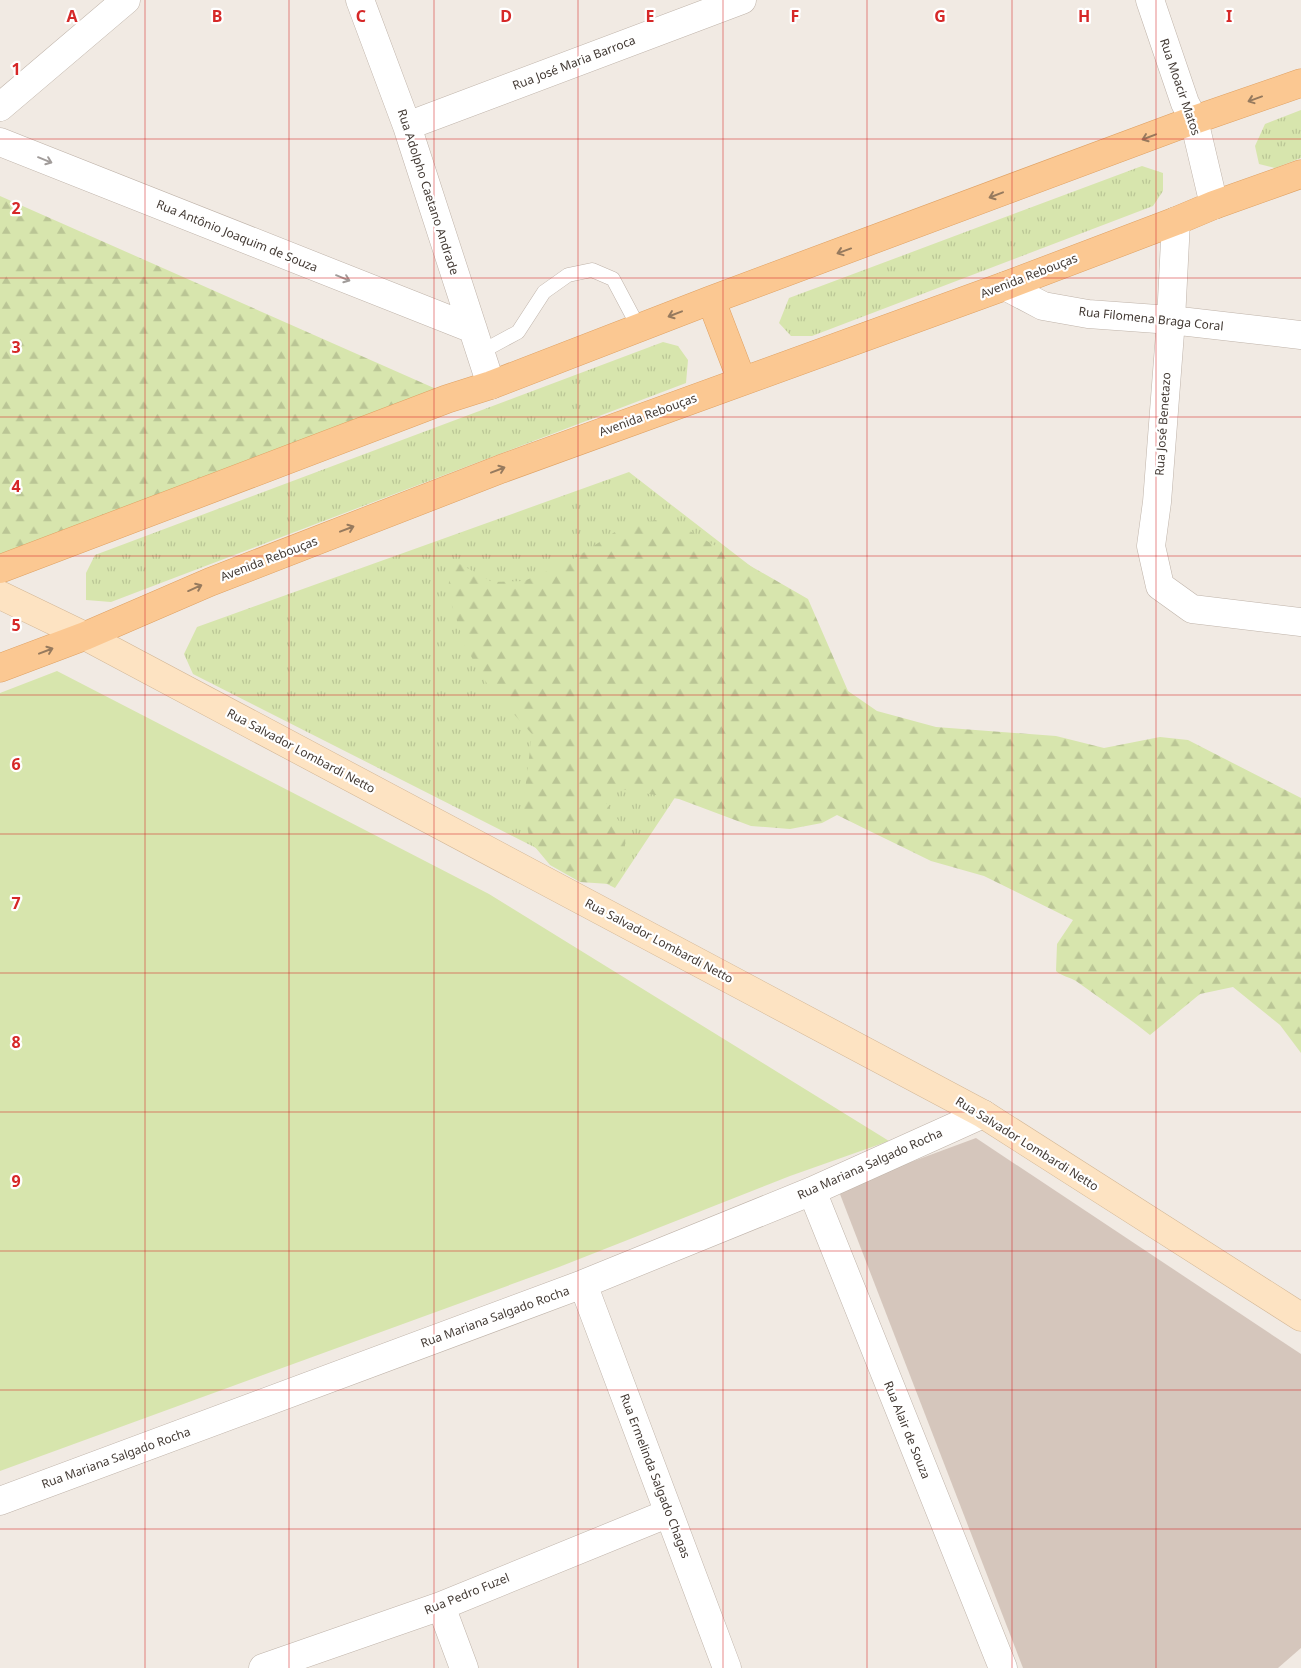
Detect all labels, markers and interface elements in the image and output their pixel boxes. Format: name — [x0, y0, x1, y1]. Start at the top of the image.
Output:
text: A — [66, 5, 78, 27]
text: B — [212, 5, 222, 27]
text: C — [356, 5, 366, 27]
text: D — [500, 5, 512, 27]
text: E — [646, 5, 655, 27]
text: F — [791, 5, 799, 27]
text: G — [934, 5, 946, 27]
text: H — [1078, 5, 1090, 27]
text: I — [1226, 5, 1232, 27]
street label: Rua José Maria Barroca — [510, 31, 638, 94]
street label: Rua Moacir Matos — [1156, 36, 1205, 138]
text: 1 — [11, 58, 21, 80]
one-way arrow — [1248, 95, 1263, 104]
street label: Rua Adolpho Caetano Andrade — [394, 107, 463, 277]
one-way arrow — [1141, 134, 1156, 143]
one-way arrow — [37, 156, 52, 165]
one-way arrow — [989, 191, 1005, 200]
street label: Rua Antônio Joaquim de Souza — [154, 195, 320, 276]
text: 2 — [11, 197, 21, 219]
one-way arrow — [837, 247, 852, 256]
street label: Avenida Rebouças — [978, 249, 1080, 302]
one-way arrow — [335, 273, 350, 283]
street label: Rua Filomena Braga Coral — [1078, 302, 1224, 335]
one-way arrow — [668, 310, 684, 319]
text: 3 — [11, 336, 21, 358]
street label: Rua José Benetazo — [1150, 372, 1175, 476]
street label: Avenida Rebouças — [597, 389, 699, 440]
one-way arrow — [490, 465, 505, 474]
text: 4 — [11, 475, 21, 497]
one-way arrow — [338, 524, 354, 533]
street label: Avenida Rebouças — [218, 532, 320, 585]
one-way arrow — [187, 582, 202, 592]
text: 5 — [11, 614, 21, 636]
one-way arrow — [37, 646, 53, 655]
street label: Rua Salvador Lombardi Netto — [224, 704, 378, 797]
text: 6 — [11, 753, 21, 775]
text: 7 — [11, 892, 21, 914]
street label: Rua Salvador Lombardi Netto — [582, 894, 736, 987]
text: 8 — [11, 1031, 21, 1053]
street label: Rua Salvador Lombardi Netto — [952, 1092, 1102, 1195]
street label: Rua Mariana Salgado Rocha — [794, 1124, 945, 1203]
text: 9 — [11, 1170, 21, 1192]
street label: Rua Mariana Salgado Rocha — [418, 1282, 572, 1351]
street label: Rua Alair de Souza — [880, 1378, 935, 1481]
street label: Rua Ermelinda Salgado Chagas — [616, 1391, 695, 1561]
street label: Rua Mariana Salgado Rocha — [39, 1423, 193, 1492]
street label: Rua Pedro Fuzel — [422, 1569, 512, 1618]

